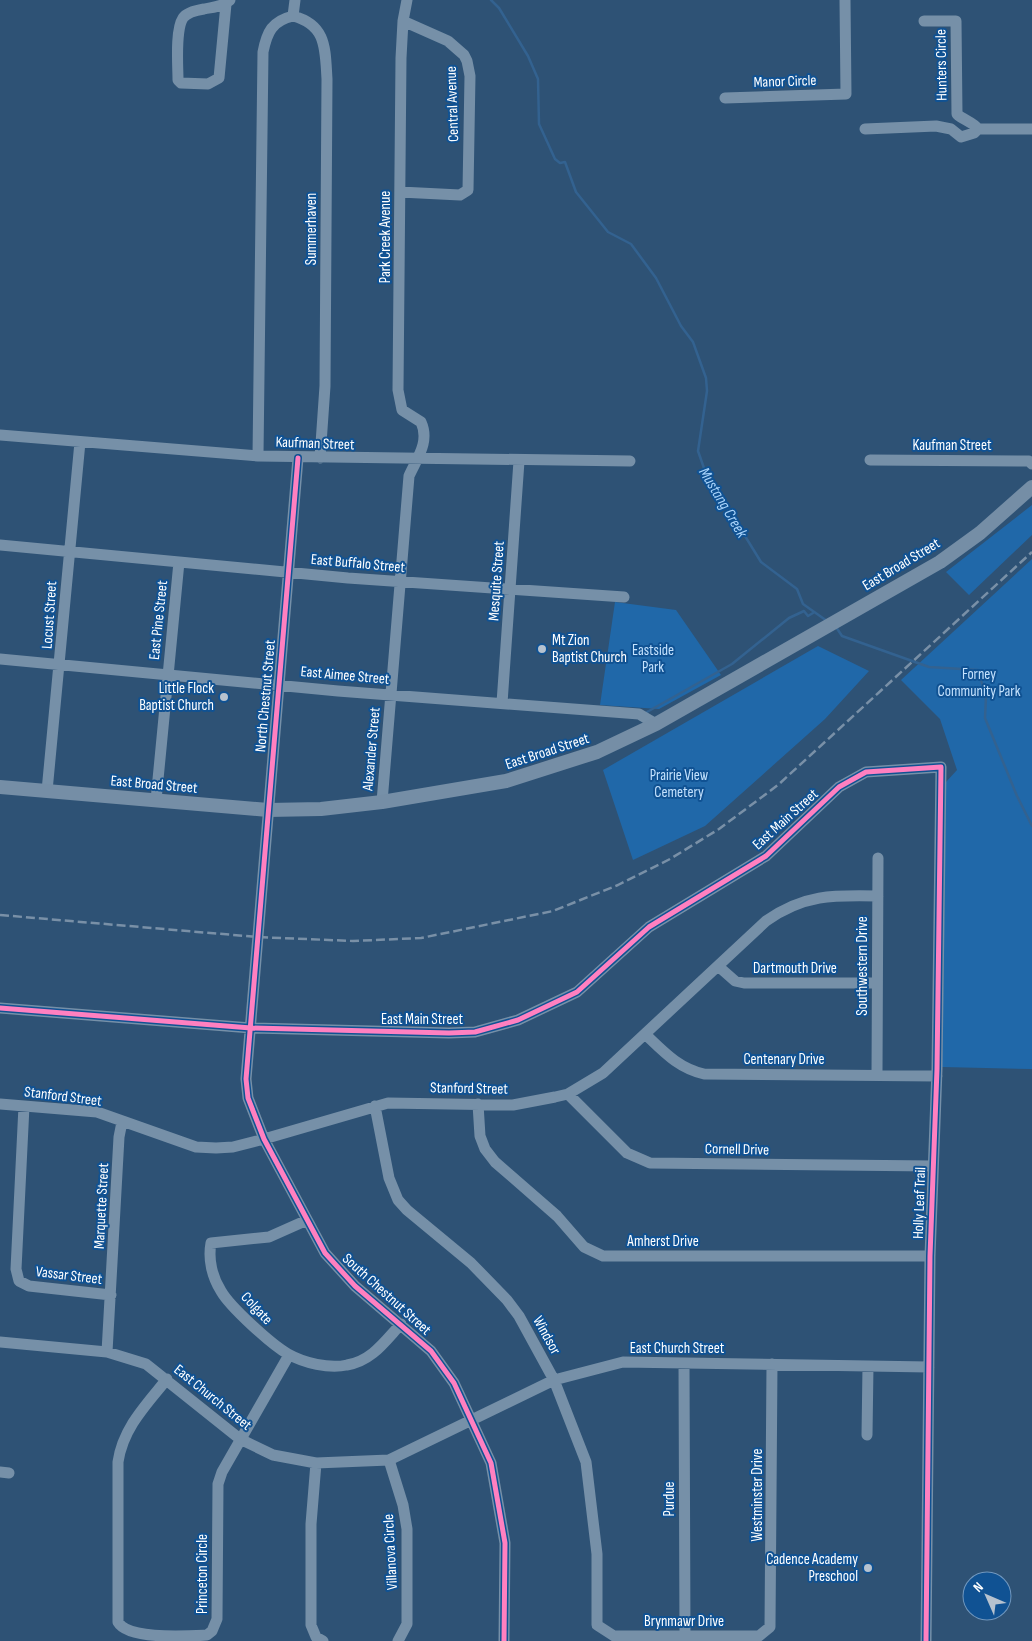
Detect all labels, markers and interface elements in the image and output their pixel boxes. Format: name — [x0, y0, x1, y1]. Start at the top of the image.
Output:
street label: Hunters Circle — [931, 29, 952, 101]
street label: Central Avenue — [442, 66, 463, 142]
street label: Manor Circle — [753, 71, 817, 92]
street label: Park Creek Avenue — [376, 191, 395, 283]
street label: Summerhaven — [302, 193, 321, 265]
street label: Kaufman Street — [275, 433, 355, 454]
street label: Kaufman Street — [913, 436, 992, 455]
water label: Mustang Creek — [694, 464, 752, 542]
street label: East Broad Street — [859, 534, 944, 595]
street label: Mesquite Street — [484, 540, 509, 622]
street label: East Buffalo Street — [310, 550, 406, 577]
street label: East Pine Street — [145, 579, 172, 661]
street label: Locust Street — [38, 580, 61, 650]
place label: Mt Zion Baptist Church — [552, 631, 627, 667]
street label: North Chestnut Street — [251, 639, 280, 753]
park label: Eastside Park — [632, 641, 674, 677]
marker: Mt Zion Baptist Church — [536, 643, 548, 655]
street label: East Aimee Street — [300, 662, 391, 689]
park label: Forney Community Park — [938, 665, 1021, 701]
place label: Little Flock Baptist Church — [139, 679, 214, 715]
marker: Little Flock Baptist Church — [218, 691, 230, 703]
street label: Alexander Street — [358, 706, 385, 793]
street label: East Broad Street — [503, 729, 592, 774]
park label: Prairie View Cemetery — [650, 766, 709, 802]
street label: East Broad Street — [110, 771, 199, 798]
street label: East Main Street — [749, 785, 822, 854]
street label: Southwestern Drive — [853, 916, 872, 1016]
street label: Dartmouth Drive — [753, 959, 837, 978]
street label: East Main Street — [381, 1010, 463, 1029]
street label: Centenary Drive — [743, 1050, 825, 1069]
street label: Stanford Street — [430, 1078, 508, 1099]
street label: Stanford Street — [23, 1082, 103, 1111]
street label: Cornell Drive — [705, 1139, 769, 1160]
street label: Marquette Street — [90, 1162, 113, 1250]
street label: Holly Leaf Trail — [909, 1167, 930, 1239]
street label: Amherst Drive — [626, 1232, 699, 1251]
street label: South Chestnut Street — [338, 1249, 435, 1340]
street label: Vassar Street — [35, 1262, 104, 1289]
street label: Colgate — [237, 1288, 277, 1329]
street label: Windsor — [528, 1313, 565, 1358]
street label: East Church Street — [630, 1339, 725, 1358]
street label: East Church Street — [170, 1360, 256, 1435]
street label: Westminster Drive — [748, 1448, 767, 1542]
street label: Purdue — [660, 1481, 679, 1517]
street label: Villanova Circle — [379, 1513, 402, 1590]
street label: Princeton Circle — [193, 1534, 212, 1614]
place label: Cadence Academy Preschool — [766, 1550, 858, 1586]
marker: Cadence Academy Preschool — [862, 1562, 874, 1574]
north arrow — [962, 1571, 1012, 1621]
text: N — [970, 1579, 987, 1596]
street label: Brynmawr Drive — [644, 1612, 724, 1631]

